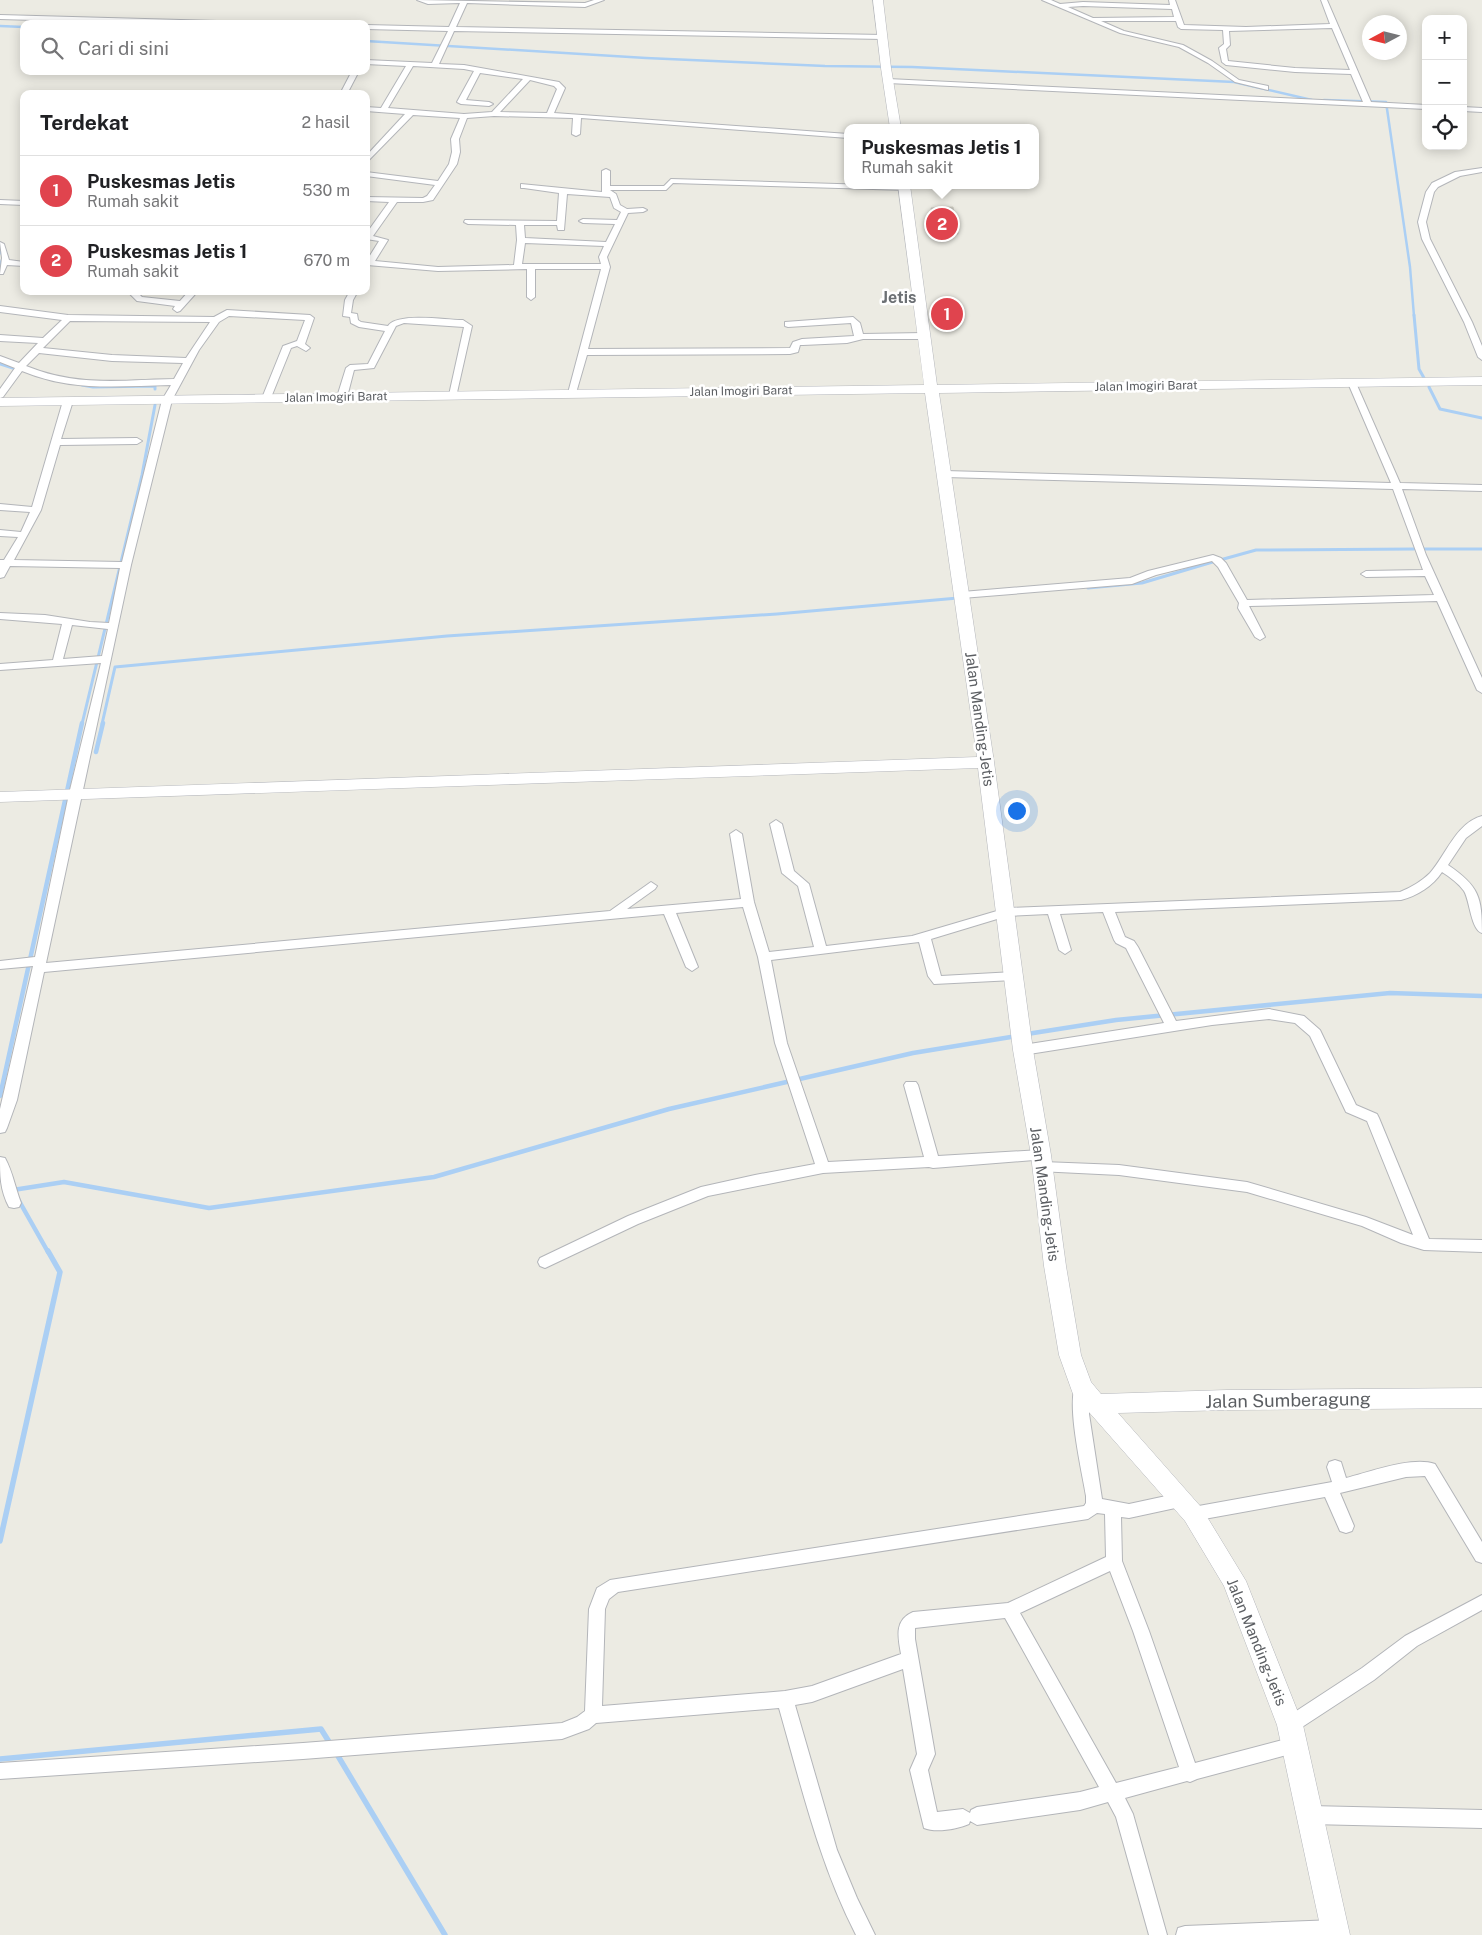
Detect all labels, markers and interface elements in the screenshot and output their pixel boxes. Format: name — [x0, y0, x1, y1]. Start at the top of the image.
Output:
north arrow — [1362, 15, 1407, 60]
map controls — [1422, 15, 1467, 150]
button: + — [1422, 15, 1467, 60]
search box — [20, 20, 370, 75]
icon: search — [38, 34, 66, 62]
text: Cari di sini — [78, 37, 169, 59]
button: − — [1422, 60, 1467, 105]
button: locate — [1422, 105, 1467, 150]
text: Terdekat — [40, 110, 129, 135]
text: 2 hasil — [302, 113, 350, 132]
popup — [844, 124, 1039, 189]
text: Puskesmas Jetis 1 — [861, 136, 1022, 158]
text: Rumah sakit — [861, 158, 953, 177]
text: Puskesmas Jetis — [87, 170, 235, 192]
text: 1 — [53, 181, 59, 200]
text: 530 m — [302, 181, 350, 200]
text: Rumah sakit — [87, 192, 179, 211]
pin: 2 — [926, 205, 958, 243]
text: Puskesmas Jetis 1 — [87, 240, 247, 262]
text: 2 — [51, 251, 61, 270]
text: 670 m — [304, 251, 350, 270]
text: Rumah sakit — [87, 262, 179, 281]
district label: Jetis — [882, 288, 916, 307]
pin: 1 — [931, 295, 963, 333]
street label: Jalan Imogiri Barat — [1094, 378, 1198, 394]
street label: Jalan Imogiri Barat — [689, 383, 793, 399]
street label: Jalan Imogiri Barat — [284, 389, 388, 405]
street label: Jalan Manding-Jetis — [962, 650, 998, 788]
your location — [1004, 798, 1030, 824]
street label: Jalan Manding-Jetis — [1027, 1125, 1063, 1263]
street label: Jalan Sumberagung — [1205, 1388, 1371, 1412]
street label: Jalan Manding-Jetis — [1224, 1576, 1290, 1708]

